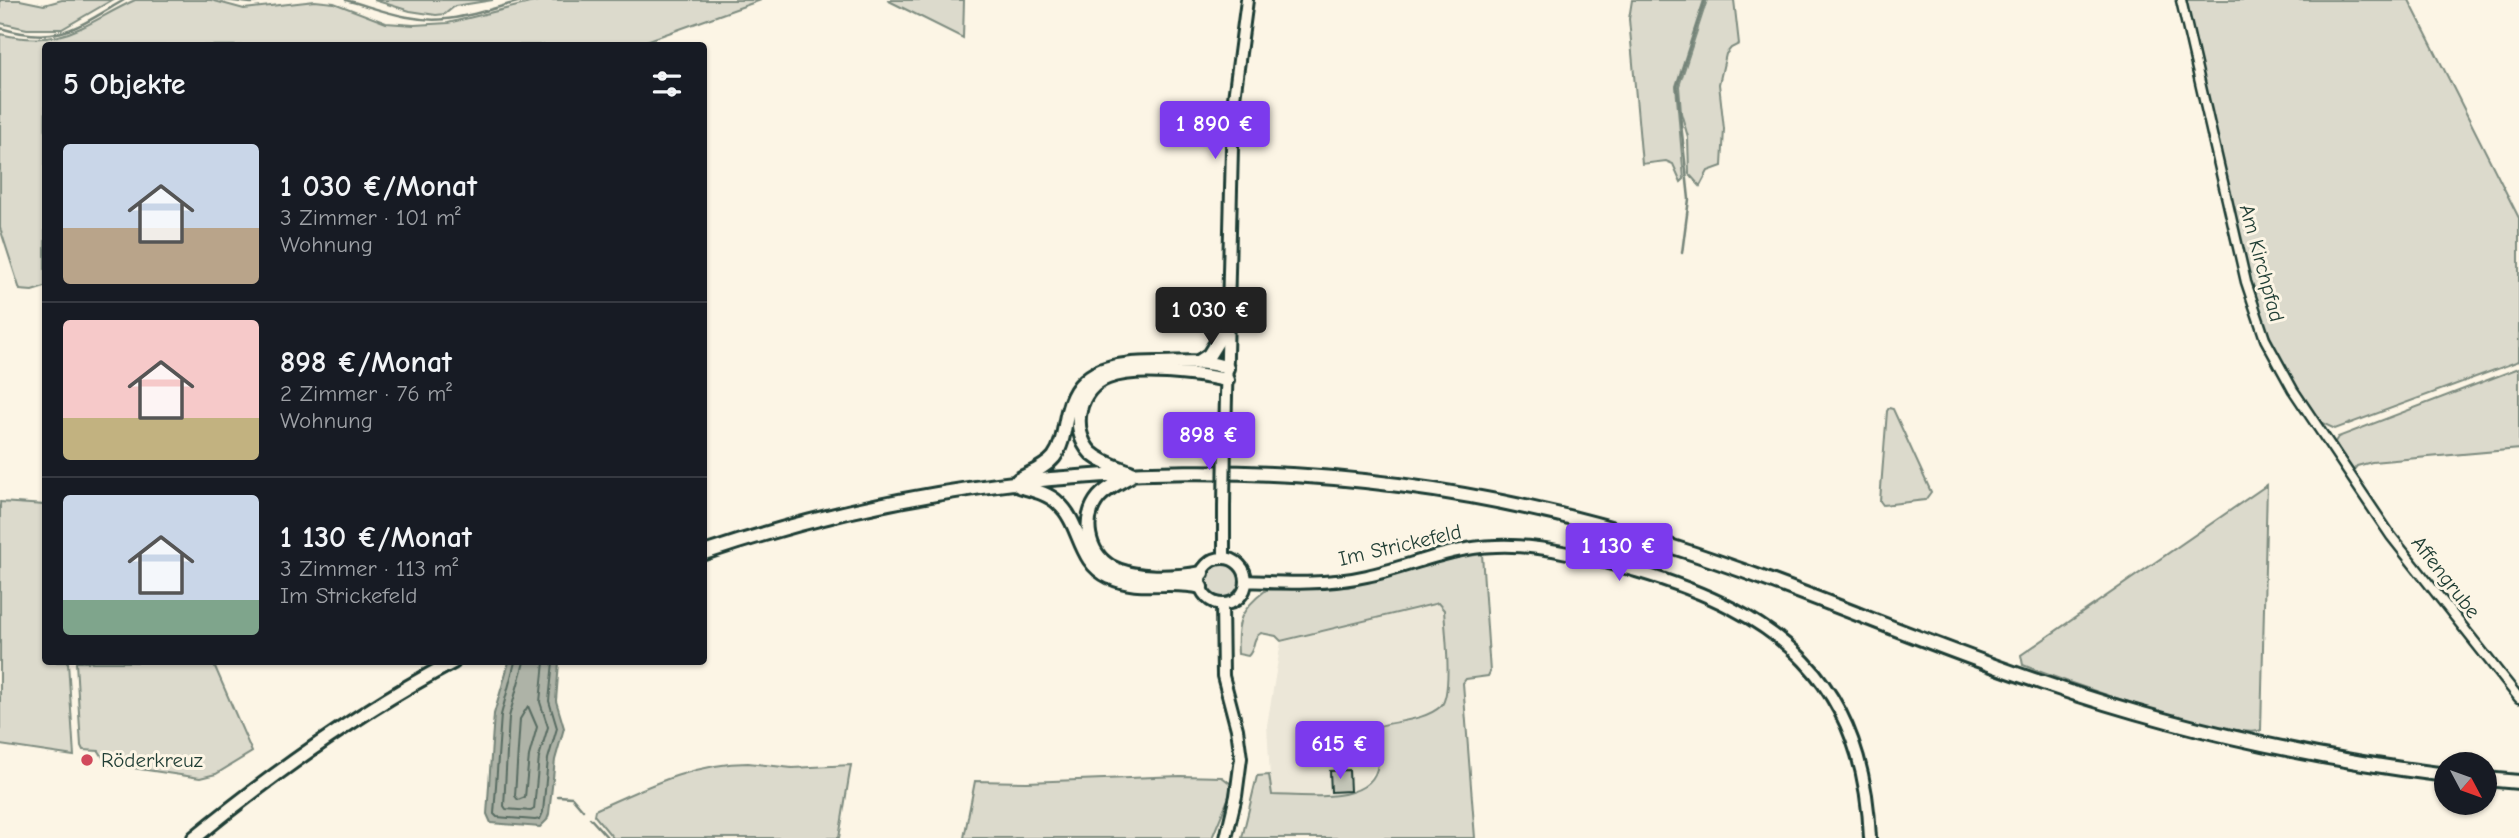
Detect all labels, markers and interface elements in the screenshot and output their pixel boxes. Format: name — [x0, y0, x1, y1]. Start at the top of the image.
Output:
icon: filters — [648, 65, 686, 103]
text: 5 Objekte — [63, 67, 186, 102]
pin: 1 890 € — [1150, 102, 1280, 161]
text: 1 890 € — [1176, 110, 1254, 137]
text: 1 030 €/Monat — [280, 169, 477, 204]
icon: home — [119, 172, 203, 256]
street label: Am Kirchpfad — [2235, 202, 2289, 324]
text: 3 Zimmer · 101 m² — [280, 204, 461, 231]
text: Wohnung — [280, 231, 373, 258]
pin: 1 030 € — [1146, 288, 1276, 347]
text: 1 030 € — [1172, 296, 1250, 323]
text: 898 €/Monat — [280, 345, 452, 380]
icon: home — [119, 348, 203, 432]
text: 2 Zimmer · 76 m² — [280, 380, 452, 407]
text: Wohnung — [280, 407, 373, 434]
pin: 898 € — [1160, 412, 1258, 472]
text: 898 € — [1179, 421, 1239, 448]
street label: Im Strickefeld — [1336, 519, 1464, 571]
text: 1 130 €/Monat — [280, 520, 472, 555]
icon: home — [119, 523, 203, 607]
pin: 1 130 € — [1554, 524, 1684, 583]
street label: Affengrube — [2406, 531, 2486, 623]
text: 1 130 € — [1582, 532, 1656, 559]
text: 3 Zimmer · 113 m² — [280, 555, 458, 582]
text: Im Strickefeld — [280, 582, 417, 609]
pin: 615 € — [1291, 722, 1389, 781]
text: 615 € — [1311, 730, 1369, 757]
place label: Röderkreuz — [101, 748, 203, 772]
marker: Röderkreuz — [79, 752, 95, 768]
north arrow — [2434, 752, 2497, 816]
map controls — [2434, 752, 2497, 815]

